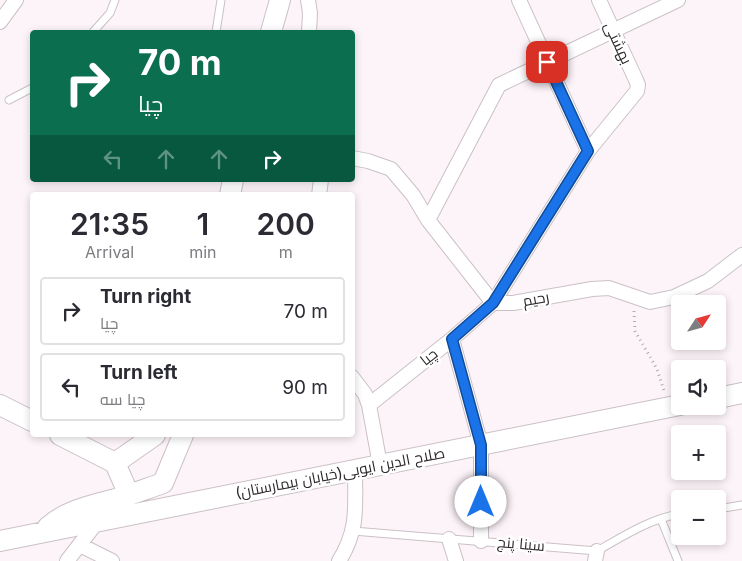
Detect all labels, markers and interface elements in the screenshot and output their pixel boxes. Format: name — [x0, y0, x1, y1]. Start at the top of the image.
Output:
street label: بهشتی — [600, 19, 636, 67]
text: 70 m — [138, 41, 222, 83]
pin — [526, 41, 568, 83]
icon: arrive — [533, 48, 561, 76]
icon: right — [55, 50, 120, 115]
text: چیا — [138, 91, 163, 117]
icon: left — [99, 145, 127, 173]
icon: ahead — [152, 145, 180, 173]
icon: ahead — [205, 145, 233, 173]
icon: right — [258, 145, 286, 173]
text: 21:35 — [70, 206, 149, 242]
text: 1 — [196, 206, 209, 242]
text: 200 — [257, 206, 315, 242]
text: Arrival — [85, 242, 134, 262]
text: min — [189, 242, 216, 262]
text: m — [279, 242, 293, 262]
text: Turn right — [100, 285, 191, 308]
street label: رحیم — [521, 287, 551, 311]
north arrow — [671, 295, 726, 350]
map controls — [671, 295, 726, 545]
icon: right — [57, 297, 85, 325]
text: 70 m — [284, 300, 328, 323]
text: چیا — [100, 313, 118, 333]
street label: چیا — [416, 344, 442, 370]
button: sound — [671, 360, 726, 415]
text: Turn left — [100, 361, 178, 384]
icon: left — [57, 373, 85, 401]
text: 90 m — [282, 376, 328, 399]
text: چیا سه — [100, 389, 145, 409]
button: + — [671, 425, 726, 480]
street label: صلاح الدین ایوبی(خیابان بیمارستان) — [234, 443, 447, 504]
position arrow — [454, 475, 506, 527]
button: − — [671, 490, 726, 545]
street label: سینا پنج — [496, 532, 546, 557]

